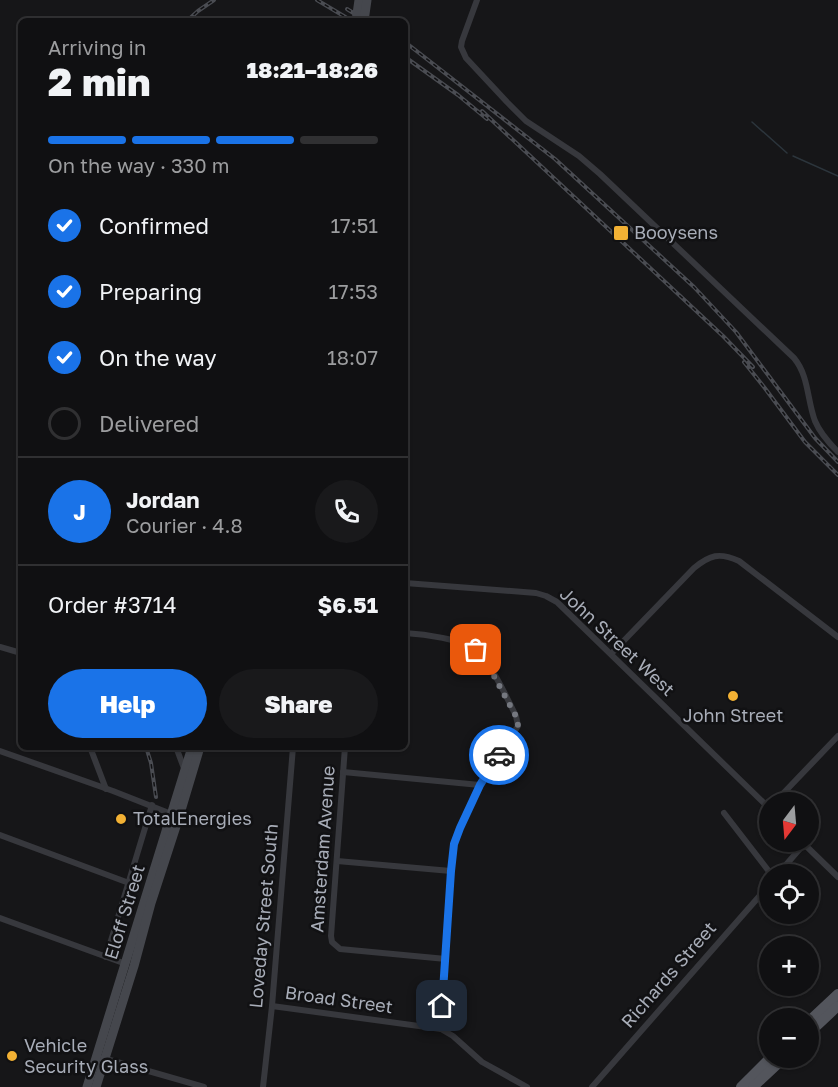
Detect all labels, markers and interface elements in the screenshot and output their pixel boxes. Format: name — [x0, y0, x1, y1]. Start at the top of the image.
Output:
text: Arriving in — [48, 35, 146, 59]
text: 18:21–18:26 — [246, 56, 378, 83]
text: 2 min — [48, 58, 151, 105]
text: On the way · 330 m — [48, 153, 229, 177]
icon: check — [48, 209, 81, 242]
text: Confirmed — [99, 212, 209, 239]
text: 17:51 — [330, 213, 378, 237]
place label: Booysens — [634, 221, 718, 243]
marker: Booysens — [612, 224, 630, 242]
icon: check — [48, 275, 81, 308]
text: Preparing — [99, 278, 202, 305]
text: 17:53 — [328, 279, 378, 303]
icon: check — [48, 341, 81, 374]
text: On the way — [99, 344, 217, 371]
text: 18:07 — [327, 345, 378, 369]
text: Delivered — [99, 410, 199, 437]
button: phone — [315, 480, 378, 543]
text: Jordan — [126, 486, 200, 513]
text: J — [73, 498, 86, 525]
text: Courier · 4.8 — [126, 513, 243, 537]
street label: John Street West — [556, 582, 680, 700]
text: Order #3714 — [48, 591, 177, 618]
text: $6.51 — [317, 591, 378, 618]
pin — [450, 624, 501, 675]
icon: bag — [459, 633, 492, 666]
button: Help — [48, 669, 207, 738]
button: Share — [219, 669, 378, 738]
marker: John Street — [726, 689, 740, 703]
place label: John Street — [683, 704, 783, 726]
courier — [469, 725, 529, 785]
icon: car — [483, 739, 516, 772]
street label: Amsterdam Avenue — [305, 765, 339, 933]
north arrow — [759, 792, 819, 852]
map controls — [759, 792, 819, 1068]
place label: TotalEnergies — [133, 807, 252, 829]
marker: TotalEnergies — [114, 812, 128, 826]
street label: Loveday Street South — [244, 823, 282, 1009]
street label: Eloff Street — [99, 861, 149, 962]
button: locate — [759, 864, 819, 924]
street label: Richards Street — [616, 917, 720, 1032]
button: + — [759, 936, 819, 996]
pin — [416, 980, 467, 1031]
street label: Broad Street — [284, 981, 395, 1017]
icon: home — [425, 989, 458, 1022]
button: − — [759, 1008, 819, 1068]
place label: Vehicle Security Glass — [24, 1034, 148, 1077]
marker: Vehicle Security Glass — [5, 1049, 19, 1063]

